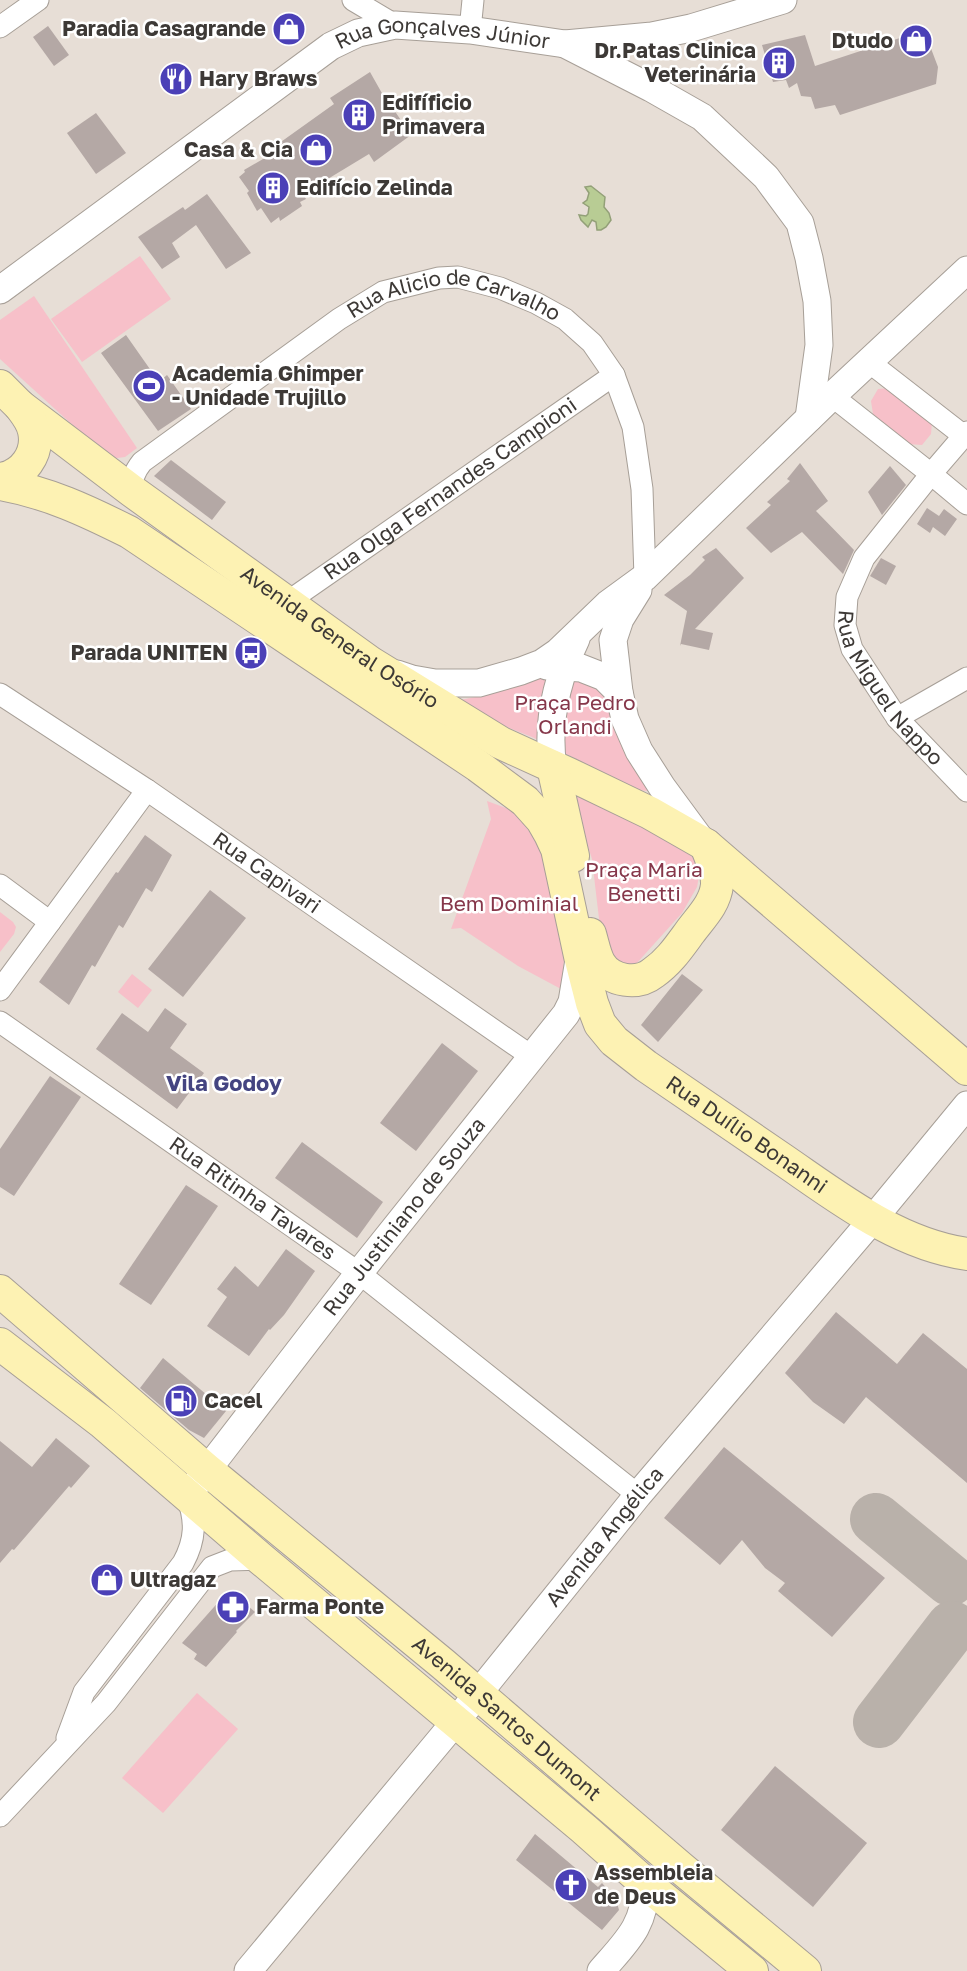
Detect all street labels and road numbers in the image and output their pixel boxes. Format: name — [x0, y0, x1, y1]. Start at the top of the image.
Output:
street label: Rua Gonçalves Júnior — [330, 11, 552, 54]
street label: Rua Alicio de Carvalho — [341, 305, 567, 335]
street label: Rua Olga Fernandes Campioni — [318, 391, 581, 585]
street label: Avenida General Osório — [236, 560, 444, 714]
street label: Rua Miguel Nappo — [833, 609, 949, 770]
street label: Rua Capivari — [208, 826, 326, 918]
street label: Rua Duílio Bonanni — [661, 1069, 833, 1199]
street label: Rua Justiniano de Souza — [317, 1112, 490, 1321]
street label: Rua Ritinha Tavares — [165, 1130, 341, 1265]
street label: Avenida Angélica — [539, 1461, 669, 1611]
street label: Avenida Santos Dumont — [407, 1630, 607, 1806]

